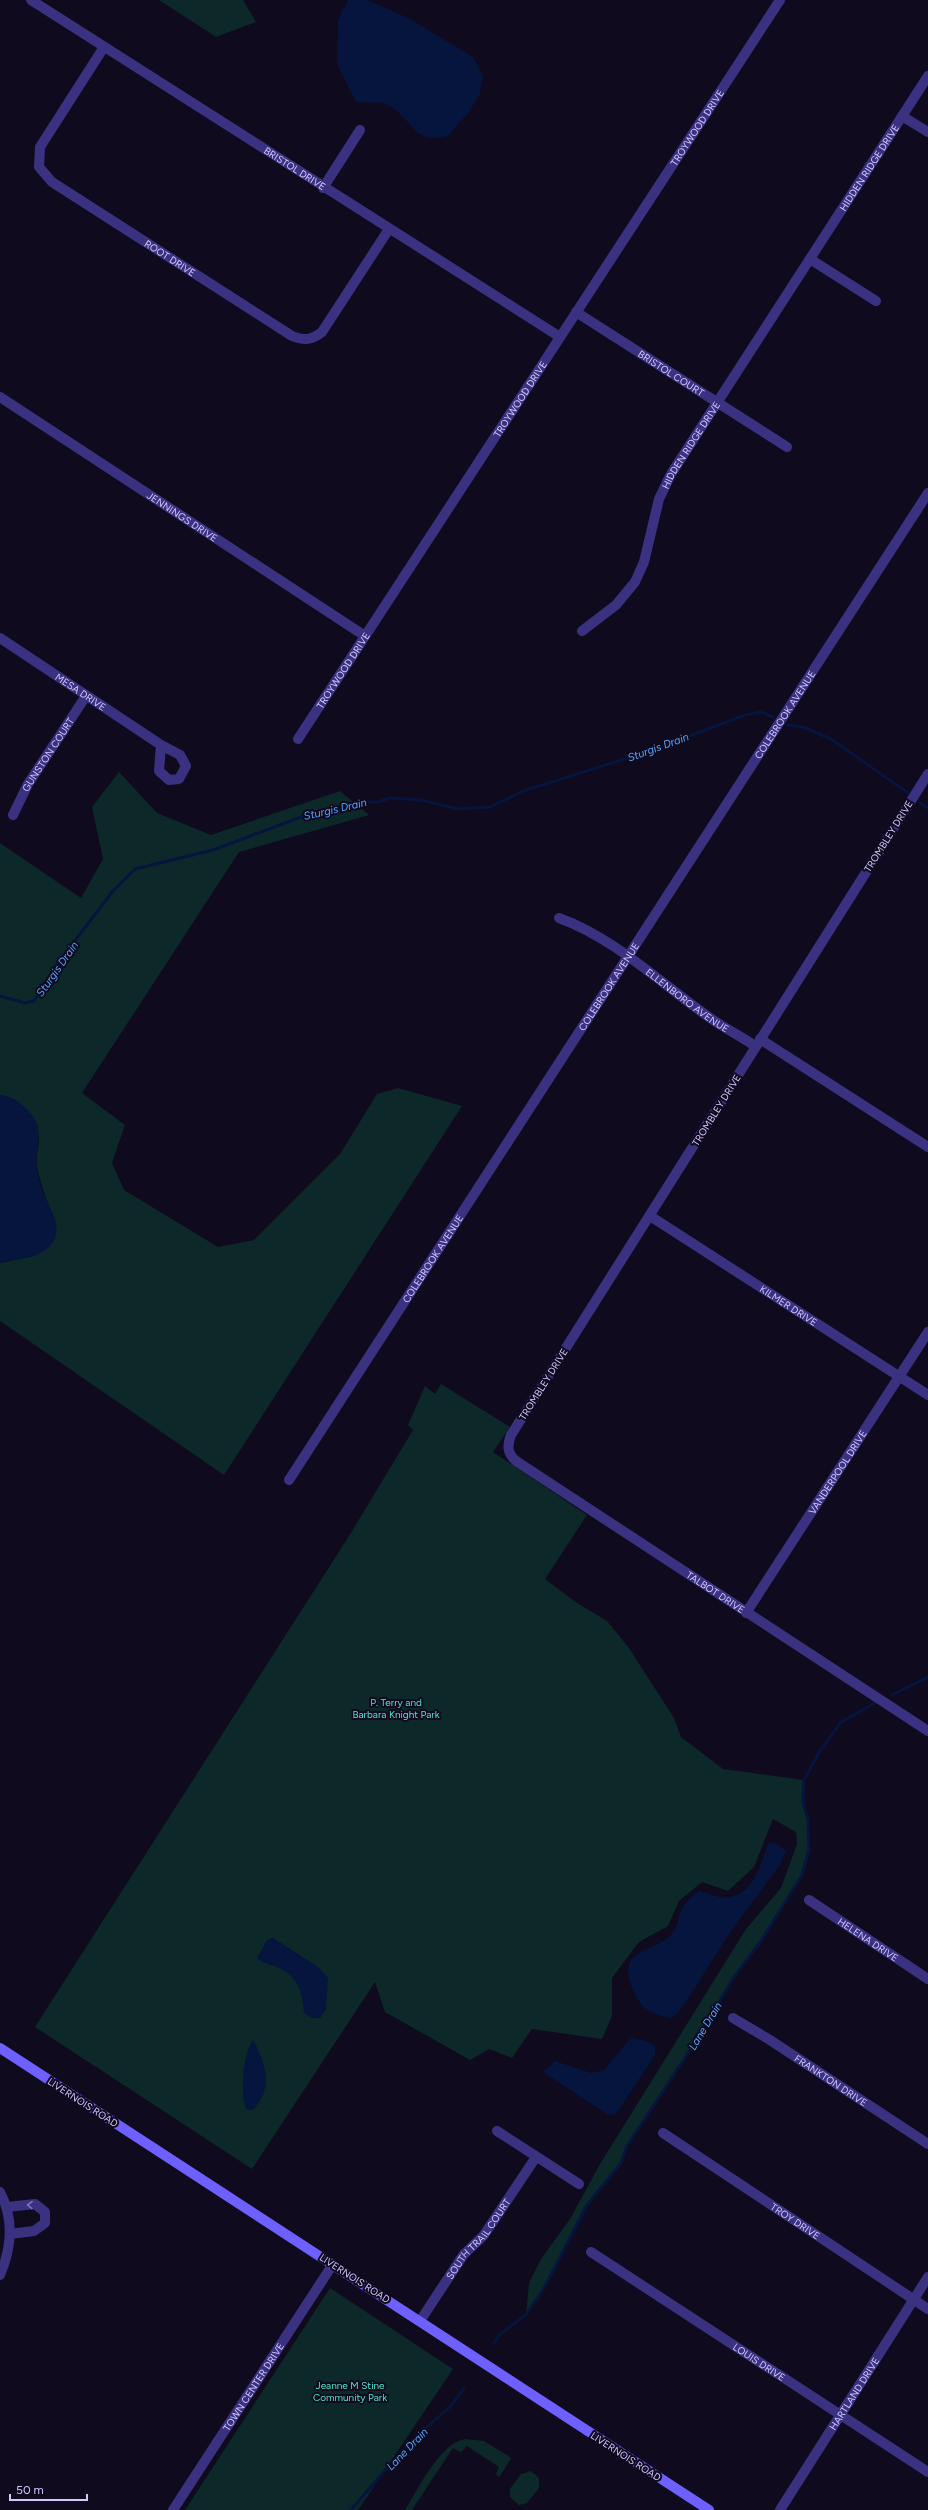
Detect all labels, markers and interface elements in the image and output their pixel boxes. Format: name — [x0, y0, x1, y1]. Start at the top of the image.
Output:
street label: TROYWOOD DRIVE — [668, 87, 727, 169]
street label: HIDDEN RIDGE DRIVE — [837, 122, 902, 214]
street label: BRISTOL DRIVE — [261, 144, 328, 193]
street label: ROOT DRIVE — [142, 237, 198, 280]
street label: BRISTOL COURT — [635, 347, 707, 400]
street label: TROYWOOD DRIVE — [491, 358, 550, 440]
street label: HIDDEN RIDGE DRIVE — [659, 399, 723, 491]
street label: JENNINGS DRIVE — [144, 489, 220, 545]
street label: TROYWOOD DRIVE — [314, 630, 373, 711]
street label: COLEBROOK AVENUE — [752, 668, 818, 761]
street label: MESA DRIVE — [53, 670, 109, 714]
street label: GUNSTON COURT — [19, 715, 77, 794]
water label: Sturgis Drain — [626, 730, 691, 765]
water label: Sturgis Drain — [302, 796, 368, 823]
street label: TROMBLEY DRIVE — [861, 798, 916, 875]
water label: Sturgis Drain — [34, 939, 81, 999]
street label: COLEBROOK AVENUE — [576, 940, 642, 1033]
street label: ELLENBORO AVENUE — [643, 965, 731, 1035]
street label: TROMBLEY DRIVE — [689, 1072, 744, 1149]
street label: COLEBROOK AVENUE — [400, 1212, 466, 1305]
street label: KILMER DRIVE — [757, 1282, 820, 1329]
street label: TROMBLEY DRIVE — [516, 1346, 571, 1423]
street label: VANDERPOOL DRIVE — [806, 1428, 870, 1517]
street label: TALBOT DRIVE — [684, 1568, 747, 1616]
park label: P. Terry and Barbara Knight Park — [352, 1696, 440, 1721]
street label: HELENA DRIVE — [835, 1915, 901, 1965]
water label: Lane Drain — [686, 2000, 725, 2053]
street label: FRANKTON DRIVE — [792, 2052, 870, 2109]
street label: LIVERNOIS ROAD — [45, 2075, 121, 2130]
street label: SOUTH TRAIL COURT — [443, 2196, 514, 2282]
street label: TROY DRIVE — [768, 2200, 822, 2243]
one-way arrow — [27, 2201, 33, 2209]
street label: LIVERNOIS ROAD — [317, 2251, 393, 2306]
street label: TOWN CENTER DRIVE — [220, 2340, 287, 2434]
street label: LOUIS DRIVE — [730, 2340, 788, 2384]
street label: HARTLAND DRIVE — [826, 2355, 882, 2433]
park label: Jeanne M Stine Community Park — [313, 2379, 387, 2404]
water label: Lane Drain — [384, 2426, 431, 2473]
street label: LIVERNOIS ROAD — [588, 2429, 664, 2484]
scale bar — [10, 2476, 87, 2502]
text: 50 m — [16, 2483, 44, 2497]

